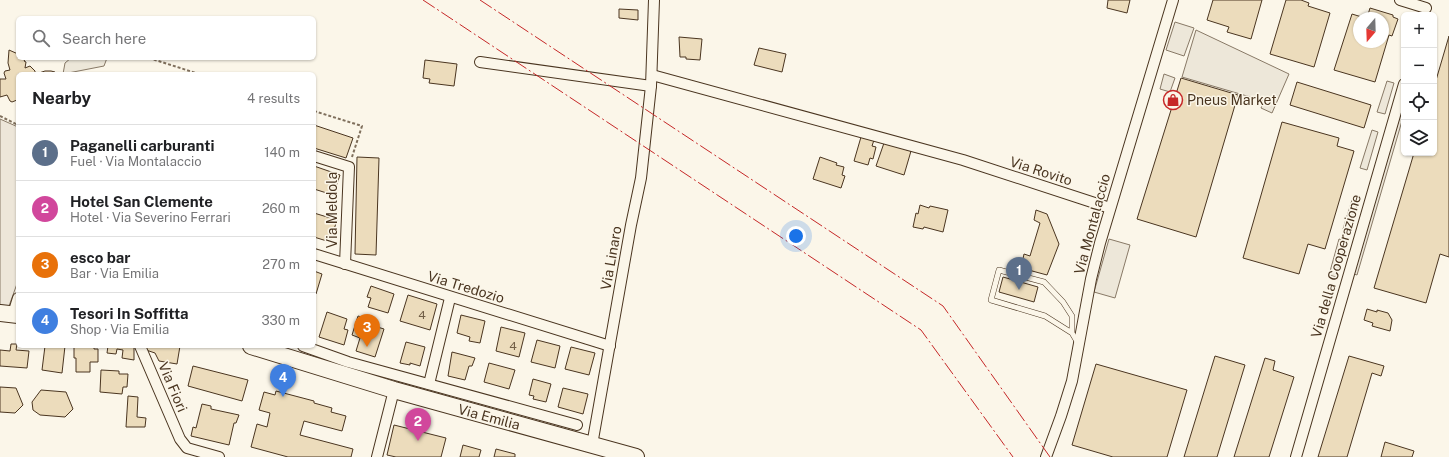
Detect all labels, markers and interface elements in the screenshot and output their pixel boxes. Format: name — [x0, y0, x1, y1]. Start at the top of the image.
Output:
north arrow — [1353, 12, 1389, 48]
map controls — [1401, 12, 1437, 156]
button: + — [1401, 12, 1437, 48]
search box — [16, 16, 316, 60]
icon: search — [30, 27, 52, 49]
text: Search here — [62, 30, 146, 47]
button: − — [1401, 48, 1437, 84]
button: locate — [1401, 84, 1437, 120]
text: Nearby — [32, 88, 91, 108]
shop icon: Pneus Market — [1162, 89, 1184, 111]
text: 4 results — [247, 91, 300, 106]
place label: Pneus Market — [1187, 92, 1277, 108]
button: layers — [1401, 120, 1437, 156]
text: Paganelli carburanti — [70, 137, 214, 154]
text: 1 — [42, 145, 48, 160]
text: 140 m — [264, 145, 300, 160]
street label: Via Rovito — [1008, 153, 1074, 189]
text: Fuel · Via Montalaccio — [70, 154, 202, 169]
street label: Via Meldola — [324, 172, 340, 248]
street label: Via Montalaccio — [1071, 172, 1113, 276]
street label: Via della Cooperazione — [1308, 192, 1364, 339]
text: Hotel San Clemente — [70, 193, 213, 210]
text: 2 — [41, 201, 49, 216]
text: 260 m — [262, 201, 300, 216]
text: Hotel · Via Severino Ferrari — [70, 210, 231, 225]
street label: Via Linaro — [597, 225, 625, 291]
your location — [786, 226, 806, 246]
text: esco bar — [70, 249, 130, 266]
text: 3 — [41, 257, 49, 272]
text: 270 m — [262, 257, 300, 272]
pin: 1 — [1006, 257, 1032, 290]
text: Bar · Via Emilia — [70, 266, 159, 281]
street label: Via Tredozio — [426, 268, 506, 306]
text: Tesori In Soffitta — [70, 305, 189, 322]
house number: 4 — [418, 308, 426, 322]
text: 4 — [41, 313, 49, 328]
text: 330 m — [261, 313, 300, 328]
pin: 3 — [354, 314, 380, 347]
text: Shop · Via Emilia — [70, 322, 169, 337]
house number: 4 — [509, 339, 517, 353]
street label: Via Fiori — [155, 360, 191, 414]
pin: 4 — [270, 364, 296, 397]
street label: Via Emilia — [456, 401, 522, 433]
pin: 2 — [405, 408, 431, 441]

